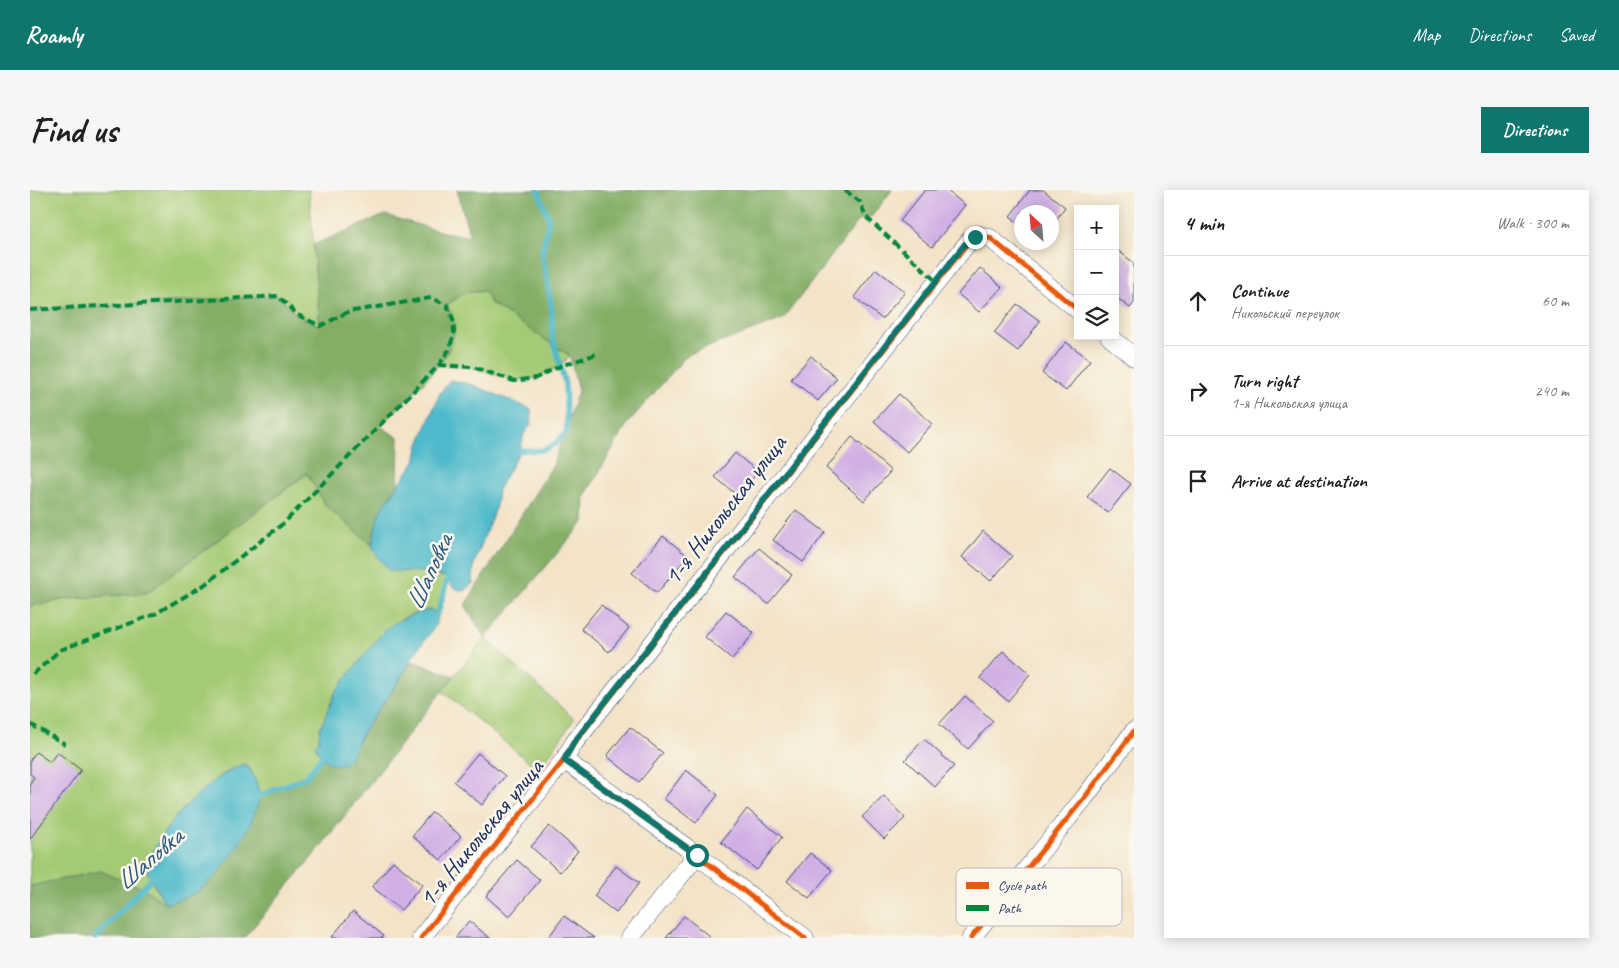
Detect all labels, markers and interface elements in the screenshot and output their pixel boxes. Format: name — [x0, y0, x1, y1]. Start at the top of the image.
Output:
text: Roamly — [25, 20, 82, 50]
text: Map — [1413, 24, 1440, 46]
text: Directions — [1468, 24, 1531, 46]
text: Saved — [1559, 24, 1594, 46]
button: Directions — [1481, 107, 1589, 153]
text: Find us — [30, 108, 117, 153]
north arrow — [1014, 205, 1059, 250]
map controls — [1074, 205, 1119, 340]
button: + — [1074, 205, 1119, 250]
text: 4 min — [1184, 210, 1224, 236]
text: Walk · 300 m — [1497, 213, 1569, 233]
route end — [964, 226, 987, 249]
button: − — [1074, 250, 1119, 295]
text: Continue — [1231, 279, 1288, 303]
icon: ahead — [1184, 287, 1212, 315]
text: 60 m — [1542, 291, 1569, 311]
button: layers — [1074, 295, 1119, 340]
text: Никольский переулок — [1231, 303, 1339, 323]
text: Turn right — [1231, 369, 1298, 393]
icon: right — [1184, 377, 1212, 405]
text: 240 m — [1535, 381, 1569, 401]
text: 1-я Никольская улица — [1231, 393, 1347, 413]
street label: 1-я Никольская улица — [657, 427, 795, 591]
icon: arrive — [1184, 467, 1212, 495]
text: Arrive at destination — [1231, 469, 1367, 493]
water label: Шаповка — [398, 526, 462, 615]
street label: 1-я Никольская улица — [411, 751, 552, 914]
water label: Шаповка — [108, 818, 192, 897]
route start — [686, 844, 709, 867]
legend — [956, 868, 1122, 926]
text: Cycle path — [998, 877, 1047, 894]
text: Path — [998, 900, 1022, 917]

